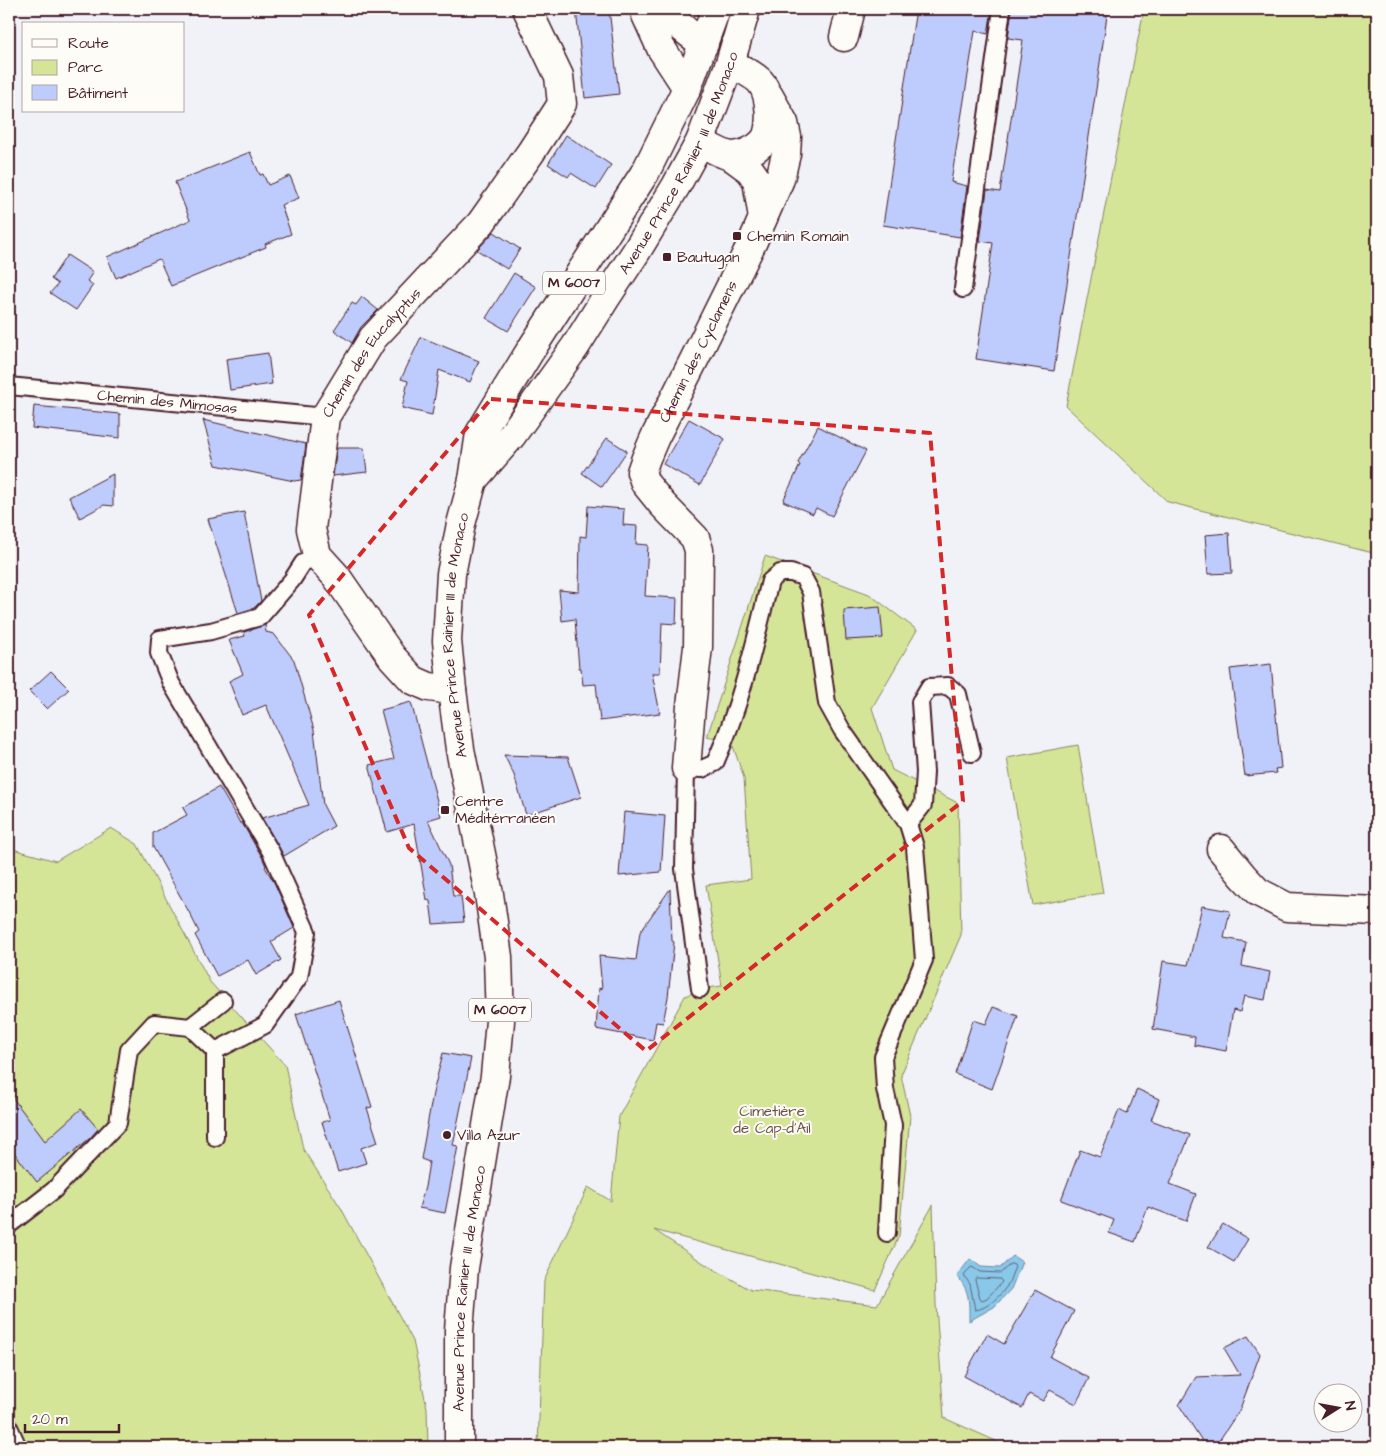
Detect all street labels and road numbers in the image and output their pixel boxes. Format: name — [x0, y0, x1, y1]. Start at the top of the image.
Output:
street label: Avenue Prince Rainier III de Monaco — [614, 49, 743, 278]
road number: M 6007 — [543, 272, 605, 294]
street label: Chemin des Cyclamens — [654, 276, 743, 426]
street label: Chemin des Eucalyptus — [317, 282, 426, 421]
street label: Chemin des Mimosas — [96, 384, 239, 419]
street label: Avenue Prince Rainier III de Monaco — [436, 510, 474, 760]
road number: M 6007 — [469, 998, 531, 1022]
street label: Avenue Prince Rainier III de Monaco — [449, 1164, 491, 1412]

